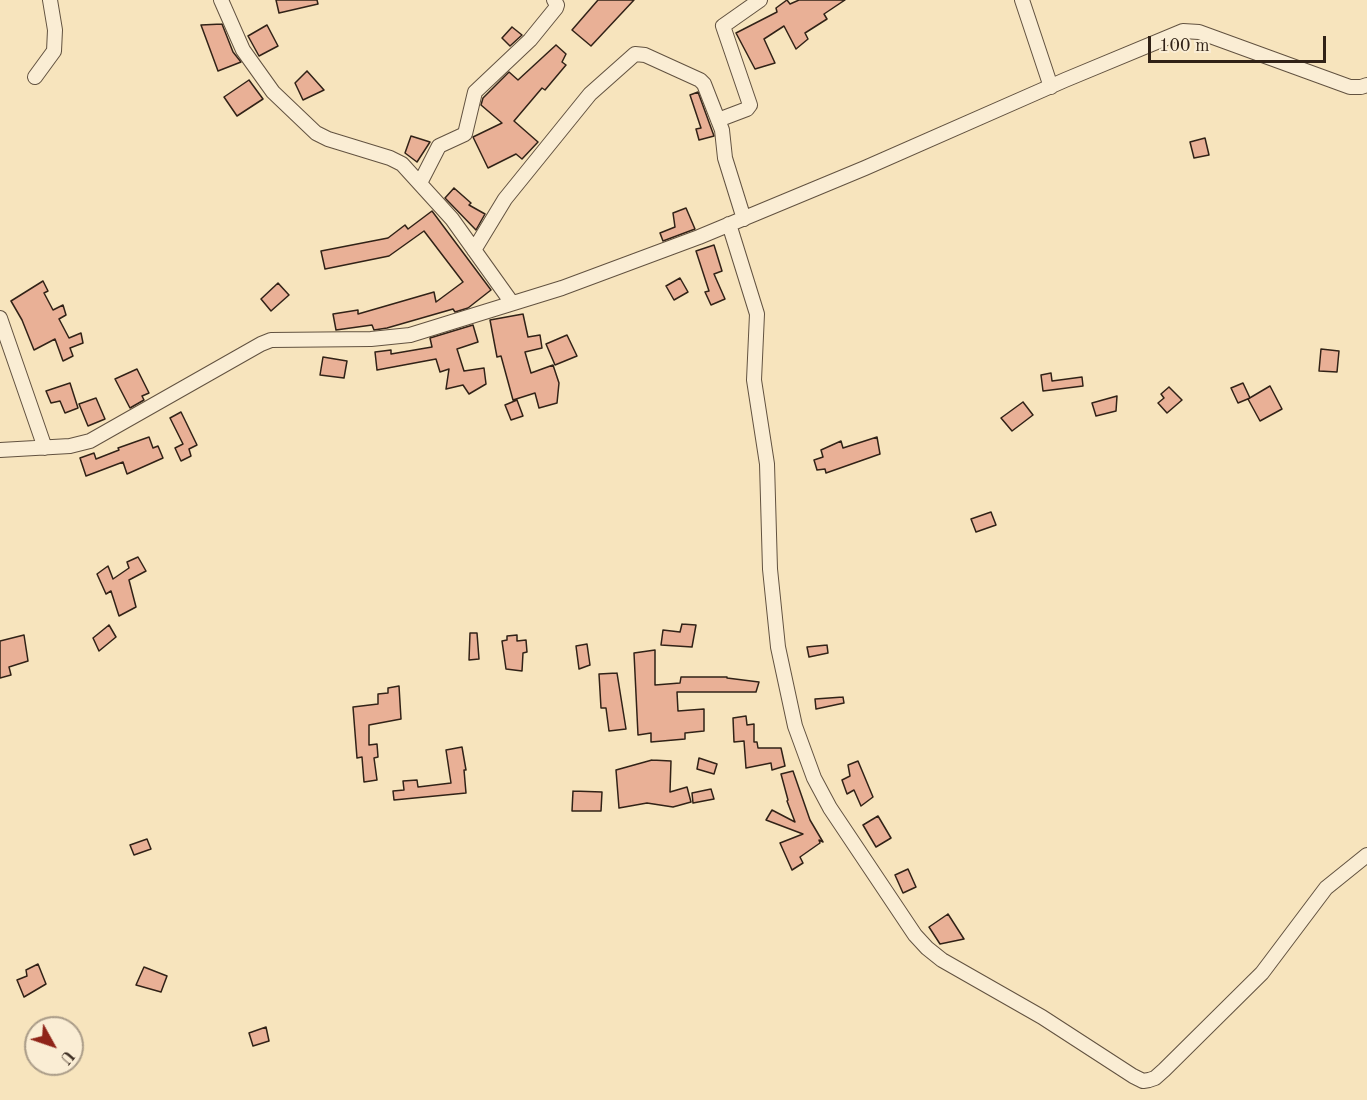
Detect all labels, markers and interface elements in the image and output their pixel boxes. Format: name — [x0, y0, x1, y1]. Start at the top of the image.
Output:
scale bar — [1151, 24, 1330, 62]
text: 100 m — [1159, 37, 1210, 55]
north arrow — [24, 1016, 84, 1076]
text: U — [56, 1046, 76, 1066]

